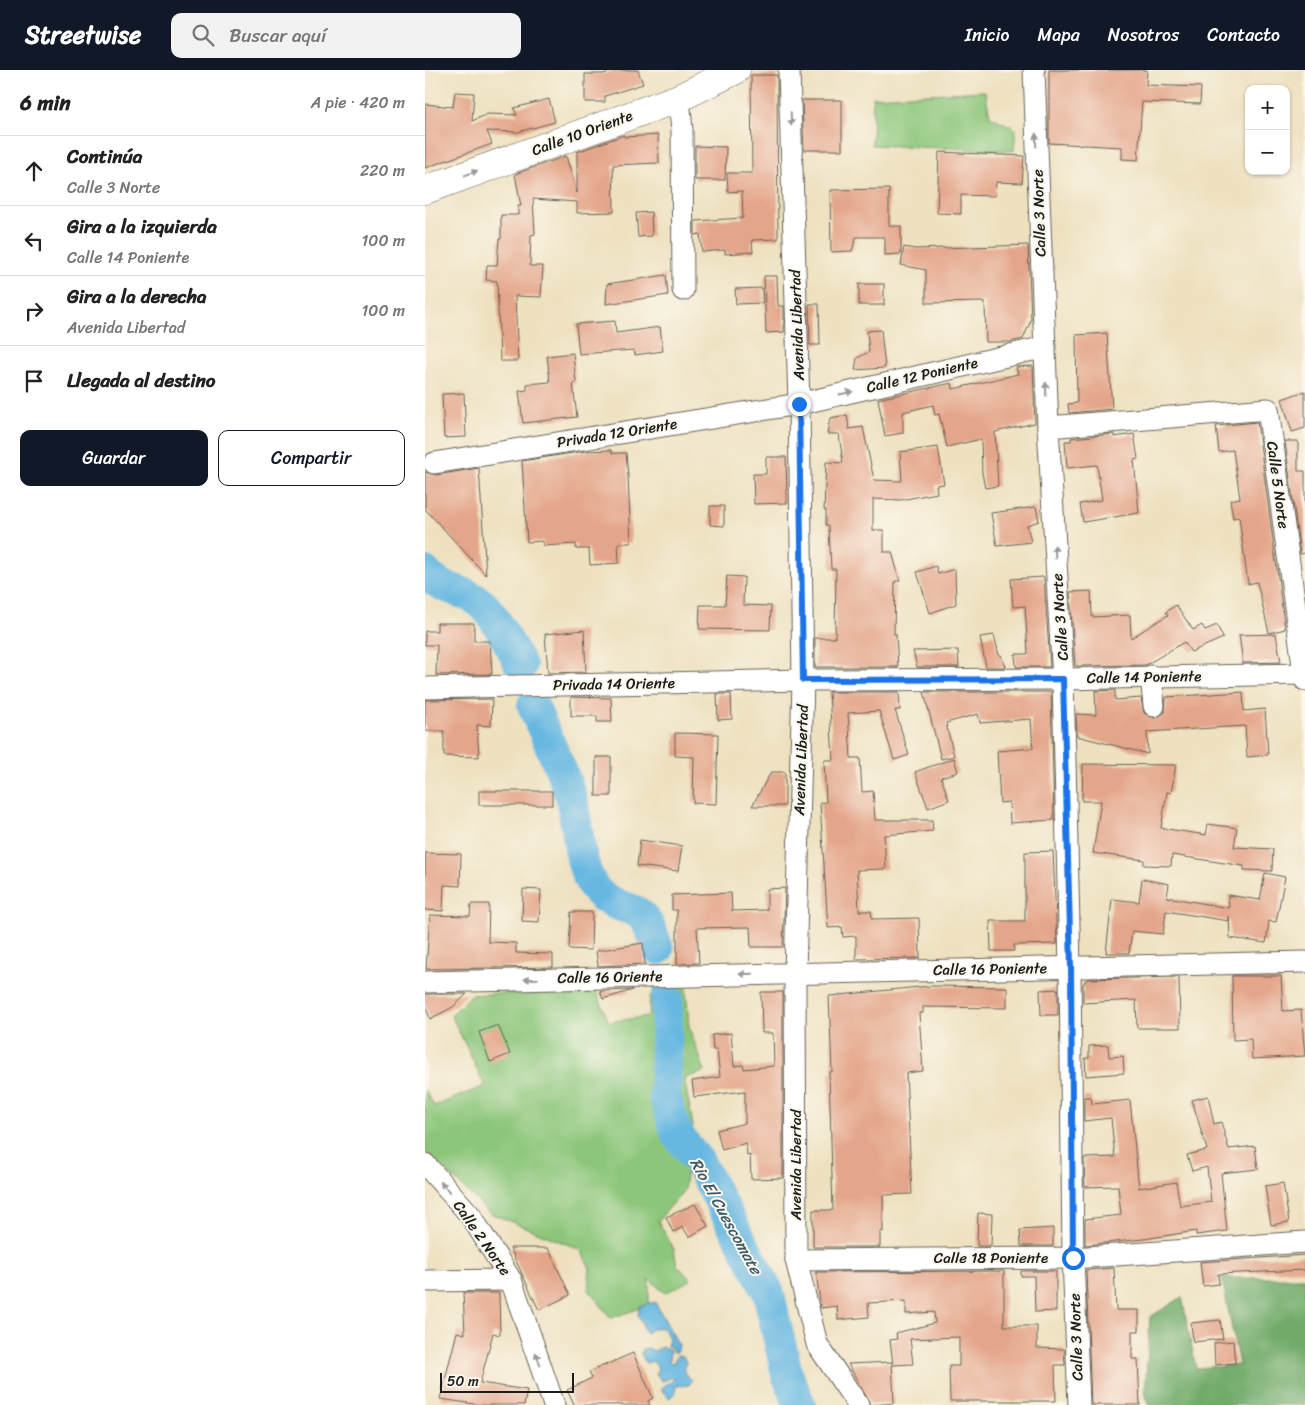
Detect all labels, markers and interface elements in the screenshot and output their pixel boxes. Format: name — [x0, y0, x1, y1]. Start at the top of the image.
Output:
search box — [171, 13, 521, 58]
text: Streetwise — [25, 14, 141, 56]
text: Buscar aquí — [229, 19, 326, 52]
text: Inicio — [965, 19, 1010, 51]
text: Mapa — [1038, 19, 1080, 51]
text: Nosotros — [1108, 19, 1179, 51]
text: Contacto — [1207, 19, 1280, 51]
icon: search — [189, 21, 217, 49]
text: 6 min — [20, 84, 71, 122]
map controls — [1245, 85, 1290, 175]
button: + — [1245, 85, 1290, 130]
text: A pie · 420 m — [311, 88, 405, 117]
street label: Calle 10 Oriente — [528, 103, 636, 163]
one-way arrow — [787, 111, 795, 127]
button: − — [1245, 130, 1290, 175]
one-way arrow — [1032, 131, 1040, 147]
text: Continúa — [67, 140, 142, 173]
text: 220 m — [360, 156, 405, 185]
icon: ahead — [20, 157, 48, 185]
one-way arrow — [463, 169, 478, 176]
street label: Calle 3 Norte — [1024, 169, 1054, 257]
text: Calle 3 Norte — [67, 173, 160, 202]
text: Gira a la izquierda — [67, 210, 217, 243]
text: 100 m — [361, 226, 405, 255]
icon: left — [20, 227, 48, 255]
text: Calle 14 Poniente — [67, 243, 189, 272]
street label: Avenida Libertad — [782, 268, 812, 382]
text: Gira a la derecha — [67, 280, 206, 313]
text: 100 m — [361, 296, 405, 325]
icon: right — [20, 297, 48, 325]
text: Avenida Libertad — [67, 313, 185, 342]
street label: Calle 12 Poniente — [864, 350, 980, 400]
text: Llegada al destino — [67, 364, 216, 397]
icon: arrive — [20, 367, 48, 395]
one-way arrow — [1042, 381, 1050, 397]
one-way arrow — [839, 389, 854, 397]
route end — [788, 393, 811, 416]
street label: Privada 12 Oriente — [555, 411, 679, 455]
button: Guardar — [20, 430, 208, 486]
button: Compartir — [218, 430, 405, 486]
street label: Calle 5 Norte — [1259, 439, 1297, 531]
one-way arrow — [1051, 543, 1059, 559]
street label: Calle 3 Norte — [1044, 572, 1076, 662]
street label: Calle 14 Poniente — [1086, 663, 1202, 691]
street label: Privada 14 Oriente — [553, 670, 675, 698]
street label: Avenida Libertad — [786, 703, 816, 817]
street label: Calle 16 Poniente — [933, 955, 1047, 983]
street label: Calle 16 Oriente — [557, 963, 663, 991]
one-way arrow — [738, 970, 754, 978]
one-way arrow — [523, 976, 539, 984]
street label: Avenida Libertad — [783, 1109, 809, 1221]
water label: Rio El Cuescomate — [682, 1152, 771, 1281]
one-way arrow — [440, 1181, 451, 1194]
street label: Calle 2 Norte — [446, 1195, 518, 1282]
street label: Calle 18 Poniente — [934, 1245, 1048, 1271]
route start — [1062, 1247, 1085, 1270]
street label: Calle 3 Norte — [1061, 1293, 1091, 1381]
one-way arrow — [534, 1351, 542, 1366]
text: 50 m — [447, 1369, 479, 1394]
scale bar — [440, 1370, 574, 1393]

